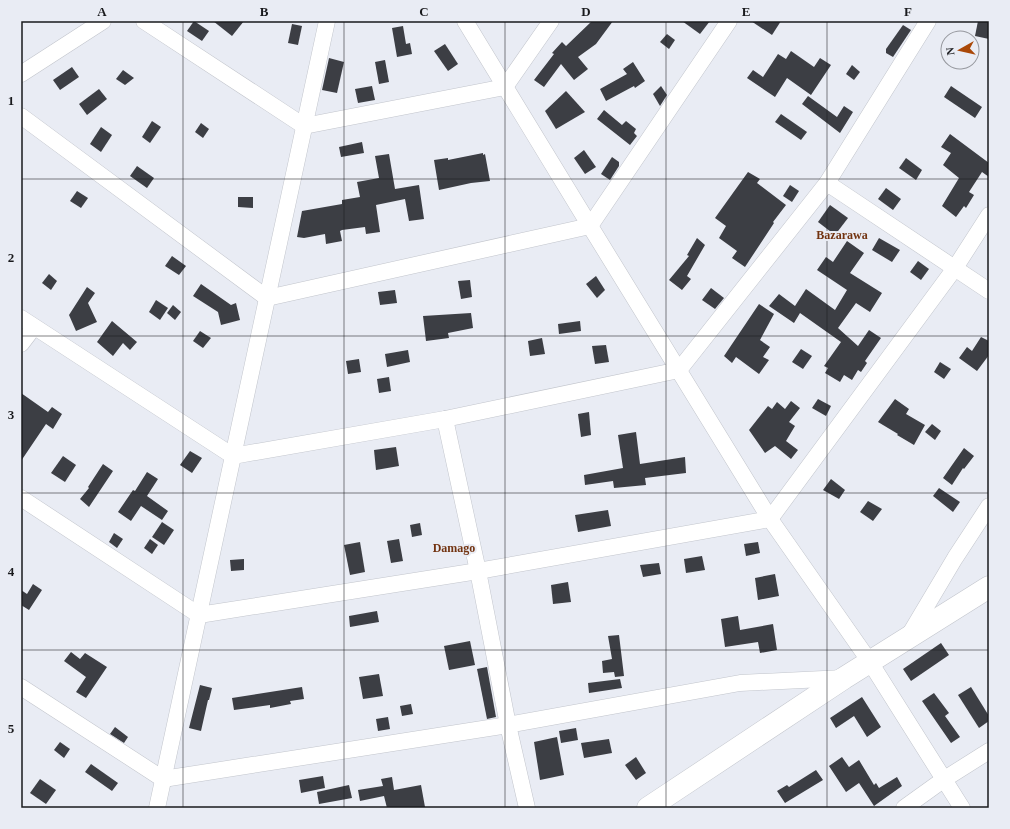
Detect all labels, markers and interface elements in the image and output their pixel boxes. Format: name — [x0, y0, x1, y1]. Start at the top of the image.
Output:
text: A — [97, 4, 107, 19]
text: B — [260, 4, 269, 19]
text: C — [419, 4, 429, 19]
text: D — [581, 4, 591, 19]
text: E — [742, 4, 750, 19]
text: F — [904, 4, 912, 19]
north arrow — [940, 30, 980, 70]
text: N — [944, 47, 957, 56]
text: 1 — [8, 93, 14, 108]
district label: Bazarawa — [816, 228, 868, 242]
text: 2 — [8, 250, 14, 265]
text: 3 — [8, 407, 15, 422]
district label: Damago — [433, 541, 475, 555]
text: 4 — [8, 564, 15, 579]
text: 5 — [8, 721, 15, 736]

